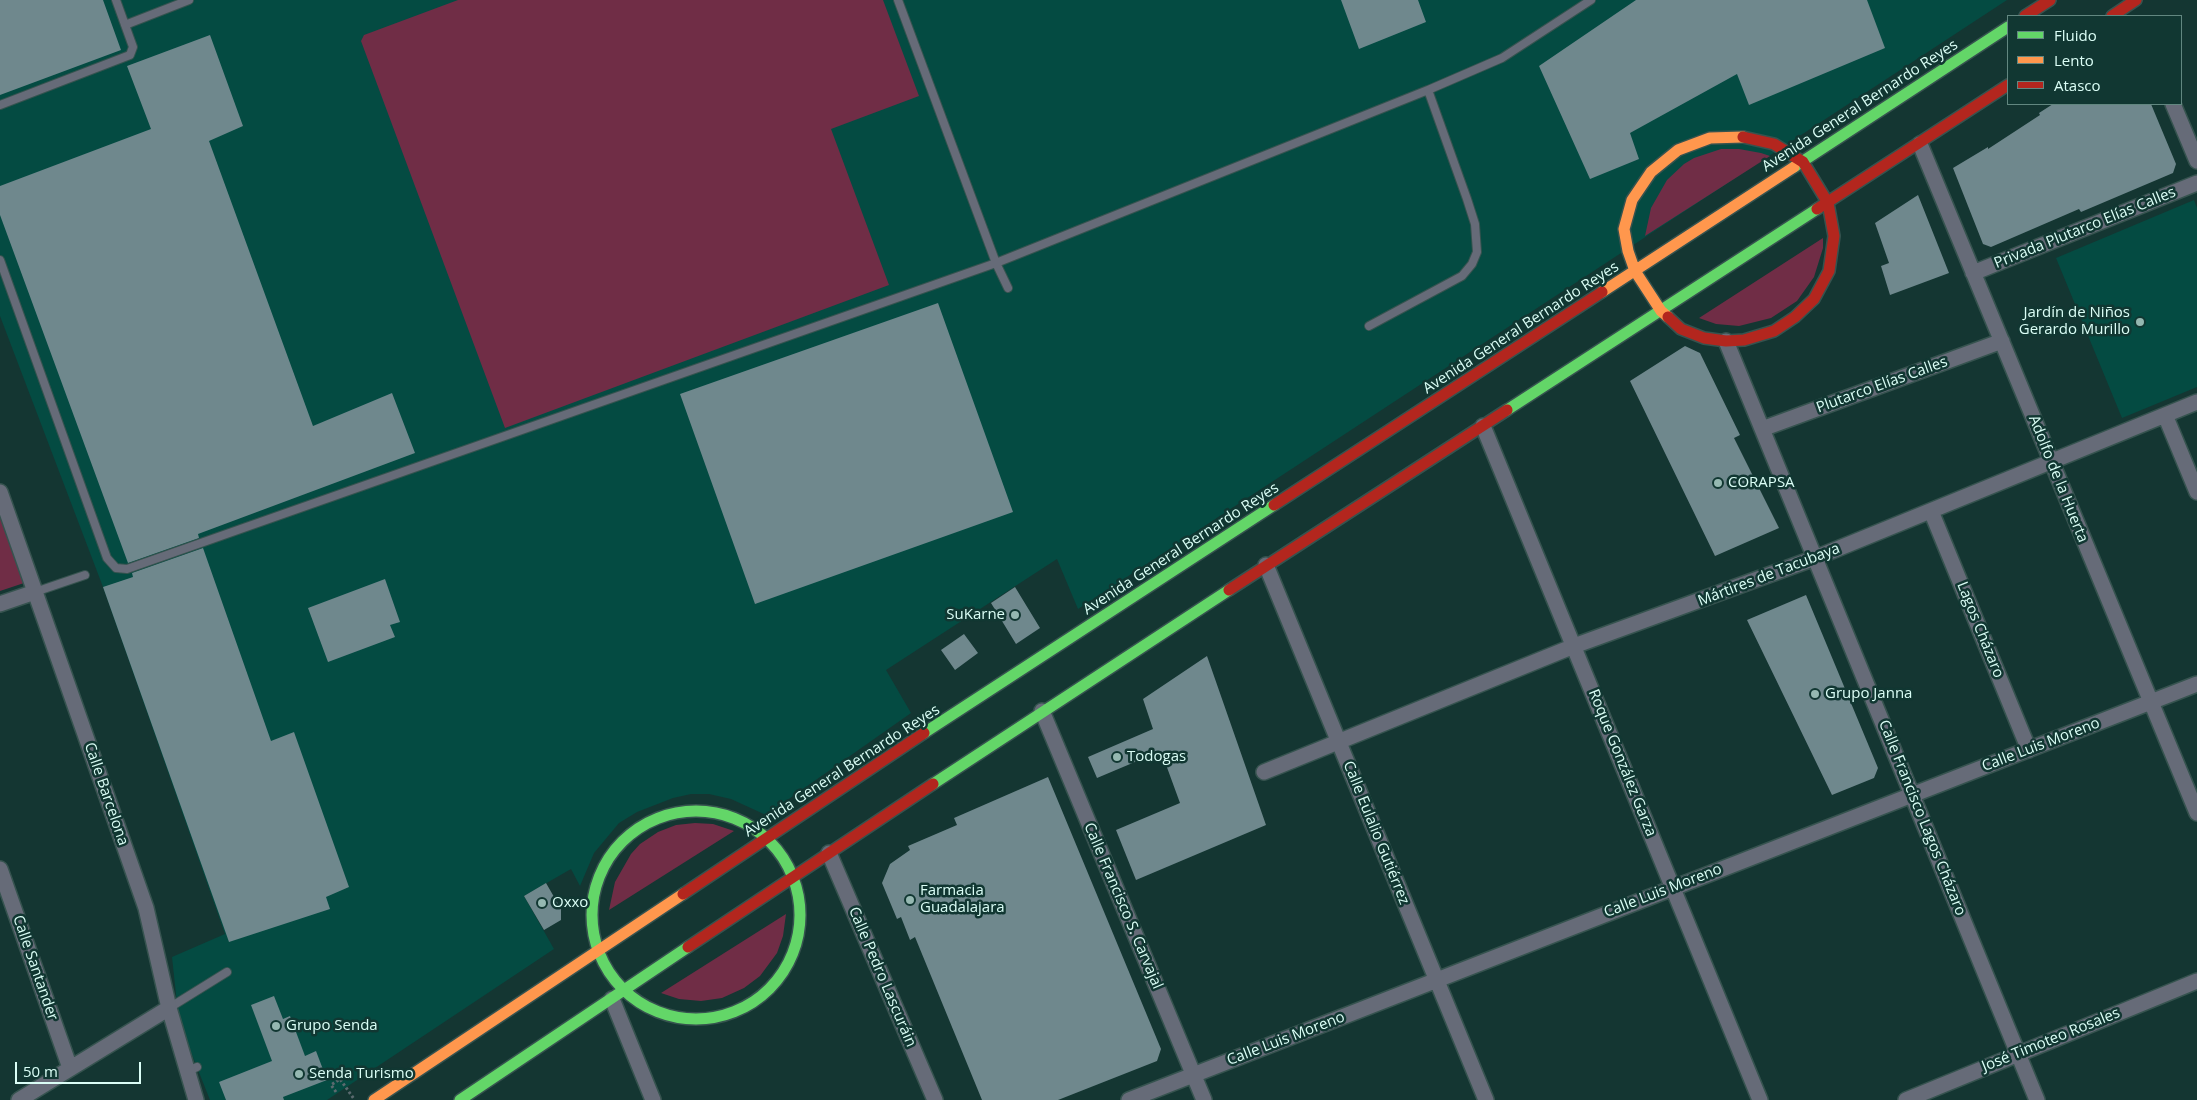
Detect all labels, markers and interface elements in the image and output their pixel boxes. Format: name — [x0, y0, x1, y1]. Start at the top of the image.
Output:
legend — [2007, 15, 2182, 105]
text: Fluido — [2054, 25, 2097, 45]
street label: Avenida General Bernardo Reyes — [1759, 36, 1961, 176]
text: Lento — [2054, 50, 2094, 70]
text: Atasco — [2054, 75, 2101, 95]
street label: Privada Plutarco Elías Calles — [1992, 183, 2178, 273]
street label: Avenida General Bernardo Reyes — [1420, 258, 1622, 398]
place label: Jardín de Niños Gerardo Murillo — [2019, 304, 2130, 339]
marker: Jardín de Niños Gerardo Murillo — [2134, 316, 2146, 328]
street label: Plutarco Elías Calles — [1814, 353, 1950, 417]
street label: Adolfo de la Huerta — [2024, 413, 2092, 545]
place label: CORAPSA — [1728, 474, 1795, 492]
marker: CORAPSA — [1712, 477, 1724, 489]
street label: Avenida General Bernardo Reyes — [1080, 479, 1282, 619]
street label: Mártires de Tacubaya — [1696, 540, 1842, 610]
street label: Lagos Cházaro — [1953, 579, 2007, 681]
place label: SuKarne — [946, 606, 1005, 624]
marker: SuKarne — [1009, 609, 1021, 621]
place label: Grupo Janna — [1825, 685, 1912, 703]
street label: Roque González Garza — [1584, 687, 1660, 839]
marker: Grupo Janna — [1809, 688, 1821, 700]
street label: Avenida General Bernardo Reyes — [741, 701, 943, 841]
street label: Calle Luis Moreno — [1980, 714, 2102, 776]
street label: Calle Francisco Lagos Cházaro — [1874, 718, 1970, 918]
street label: Calle Barcelona — [80, 740, 132, 848]
place label: Todogas — [1127, 748, 1186, 766]
marker: Todogas — [1111, 751, 1123, 763]
street label: Calle Eulalio Gutiérrez — [1339, 759, 1413, 907]
street label: Calle Francisco S. Carvajal — [1080, 820, 1166, 992]
street label: Calle Luis Moreno — [1602, 860, 1724, 922]
place label: Farmacia Guadalajara — [920, 882, 1005, 917]
place label: Oxxo — [552, 894, 588, 912]
marker: Farmacia Guadalajara — [904, 894, 916, 906]
marker: Oxxo — [536, 897, 548, 909]
street label: Calle Pedro Lascuráin — [844, 904, 920, 1050]
street label: Calle Santander — [9, 913, 61, 1023]
street label: José Timoteo Rosales — [1979, 1004, 2123, 1076]
street label: Calle Luis Moreno — [1225, 1008, 1347, 1070]
place label: Grupo Senda — [286, 1017, 378, 1035]
marker: Grupo Senda — [270, 1020, 282, 1032]
scale bar — [18, 1052, 144, 1084]
text: 50 m — [23, 1061, 58, 1081]
place label: Senda Turismo — [309, 1065, 414, 1083]
marker: Senda Turismo — [293, 1068, 305, 1080]

